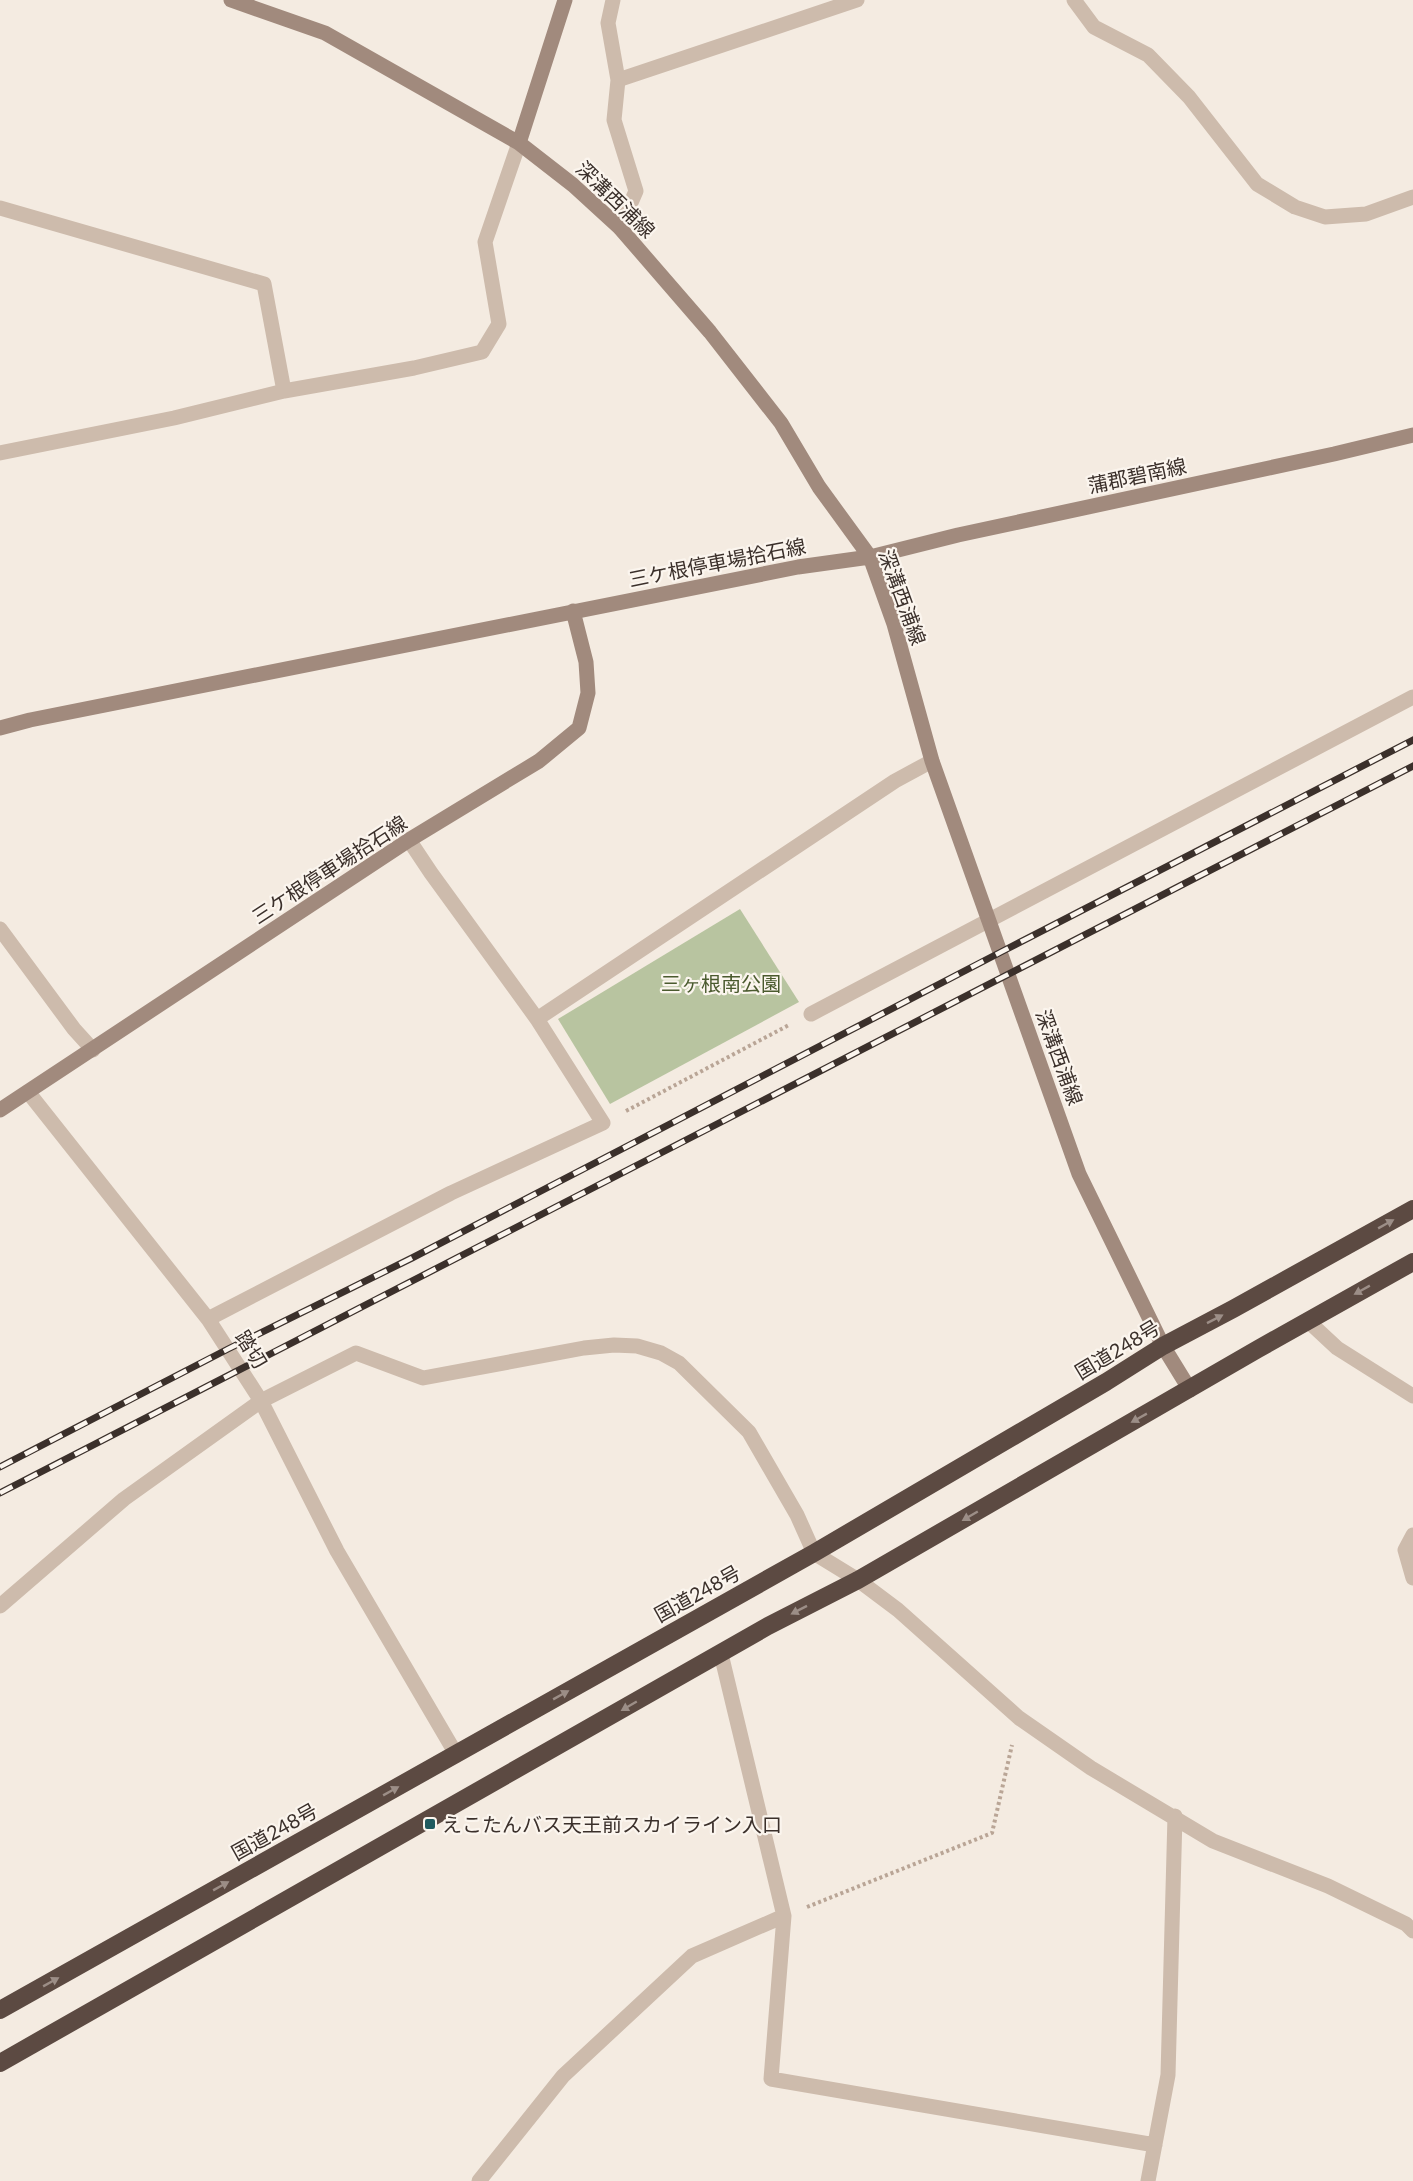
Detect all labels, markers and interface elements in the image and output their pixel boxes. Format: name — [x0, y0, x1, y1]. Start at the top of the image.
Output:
street label: 深溝西浦線 — [572, 156, 660, 242]
street label: 蒲郡碧南線 — [1086, 453, 1188, 497]
street label: 三ケ根停車場拾石線 — [626, 533, 808, 591]
street label: 深溝西浦線 — [875, 546, 931, 648]
street label: 三ケ根停車場拾石線 — [247, 810, 411, 928]
park label: 三ヶ根南公園 — [661, 971, 781, 995]
street label: 深溝西浦線 — [1032, 1006, 1088, 1108]
one-way arrow — [1377, 1219, 1394, 1229]
one-way arrow — [1354, 1285, 1370, 1296]
street label: 国道248号 — [1070, 1314, 1164, 1384]
one-way arrow — [1207, 1314, 1224, 1324]
street label: 踏切 — [231, 1326, 273, 1372]
one-way arrow — [1131, 1413, 1147, 1424]
one-way arrow — [962, 1510, 978, 1521]
street label: 国道248号 — [650, 1560, 744, 1626]
one-way arrow — [791, 1605, 808, 1615]
one-way arrow — [553, 1690, 570, 1700]
one-way arrow — [621, 1700, 638, 1710]
one-way arrow — [383, 1786, 400, 1796]
street label: 国道248号 — [227, 1798, 321, 1864]
place label: えこたんバス天王前スカイライン入口 — [442, 1812, 782, 1836]
marker: えこたんバス天王前スカイライン入口 — [423, 1817, 437, 1831]
one-way arrow — [213, 1881, 230, 1891]
one-way arrow — [43, 1976, 59, 1987]

